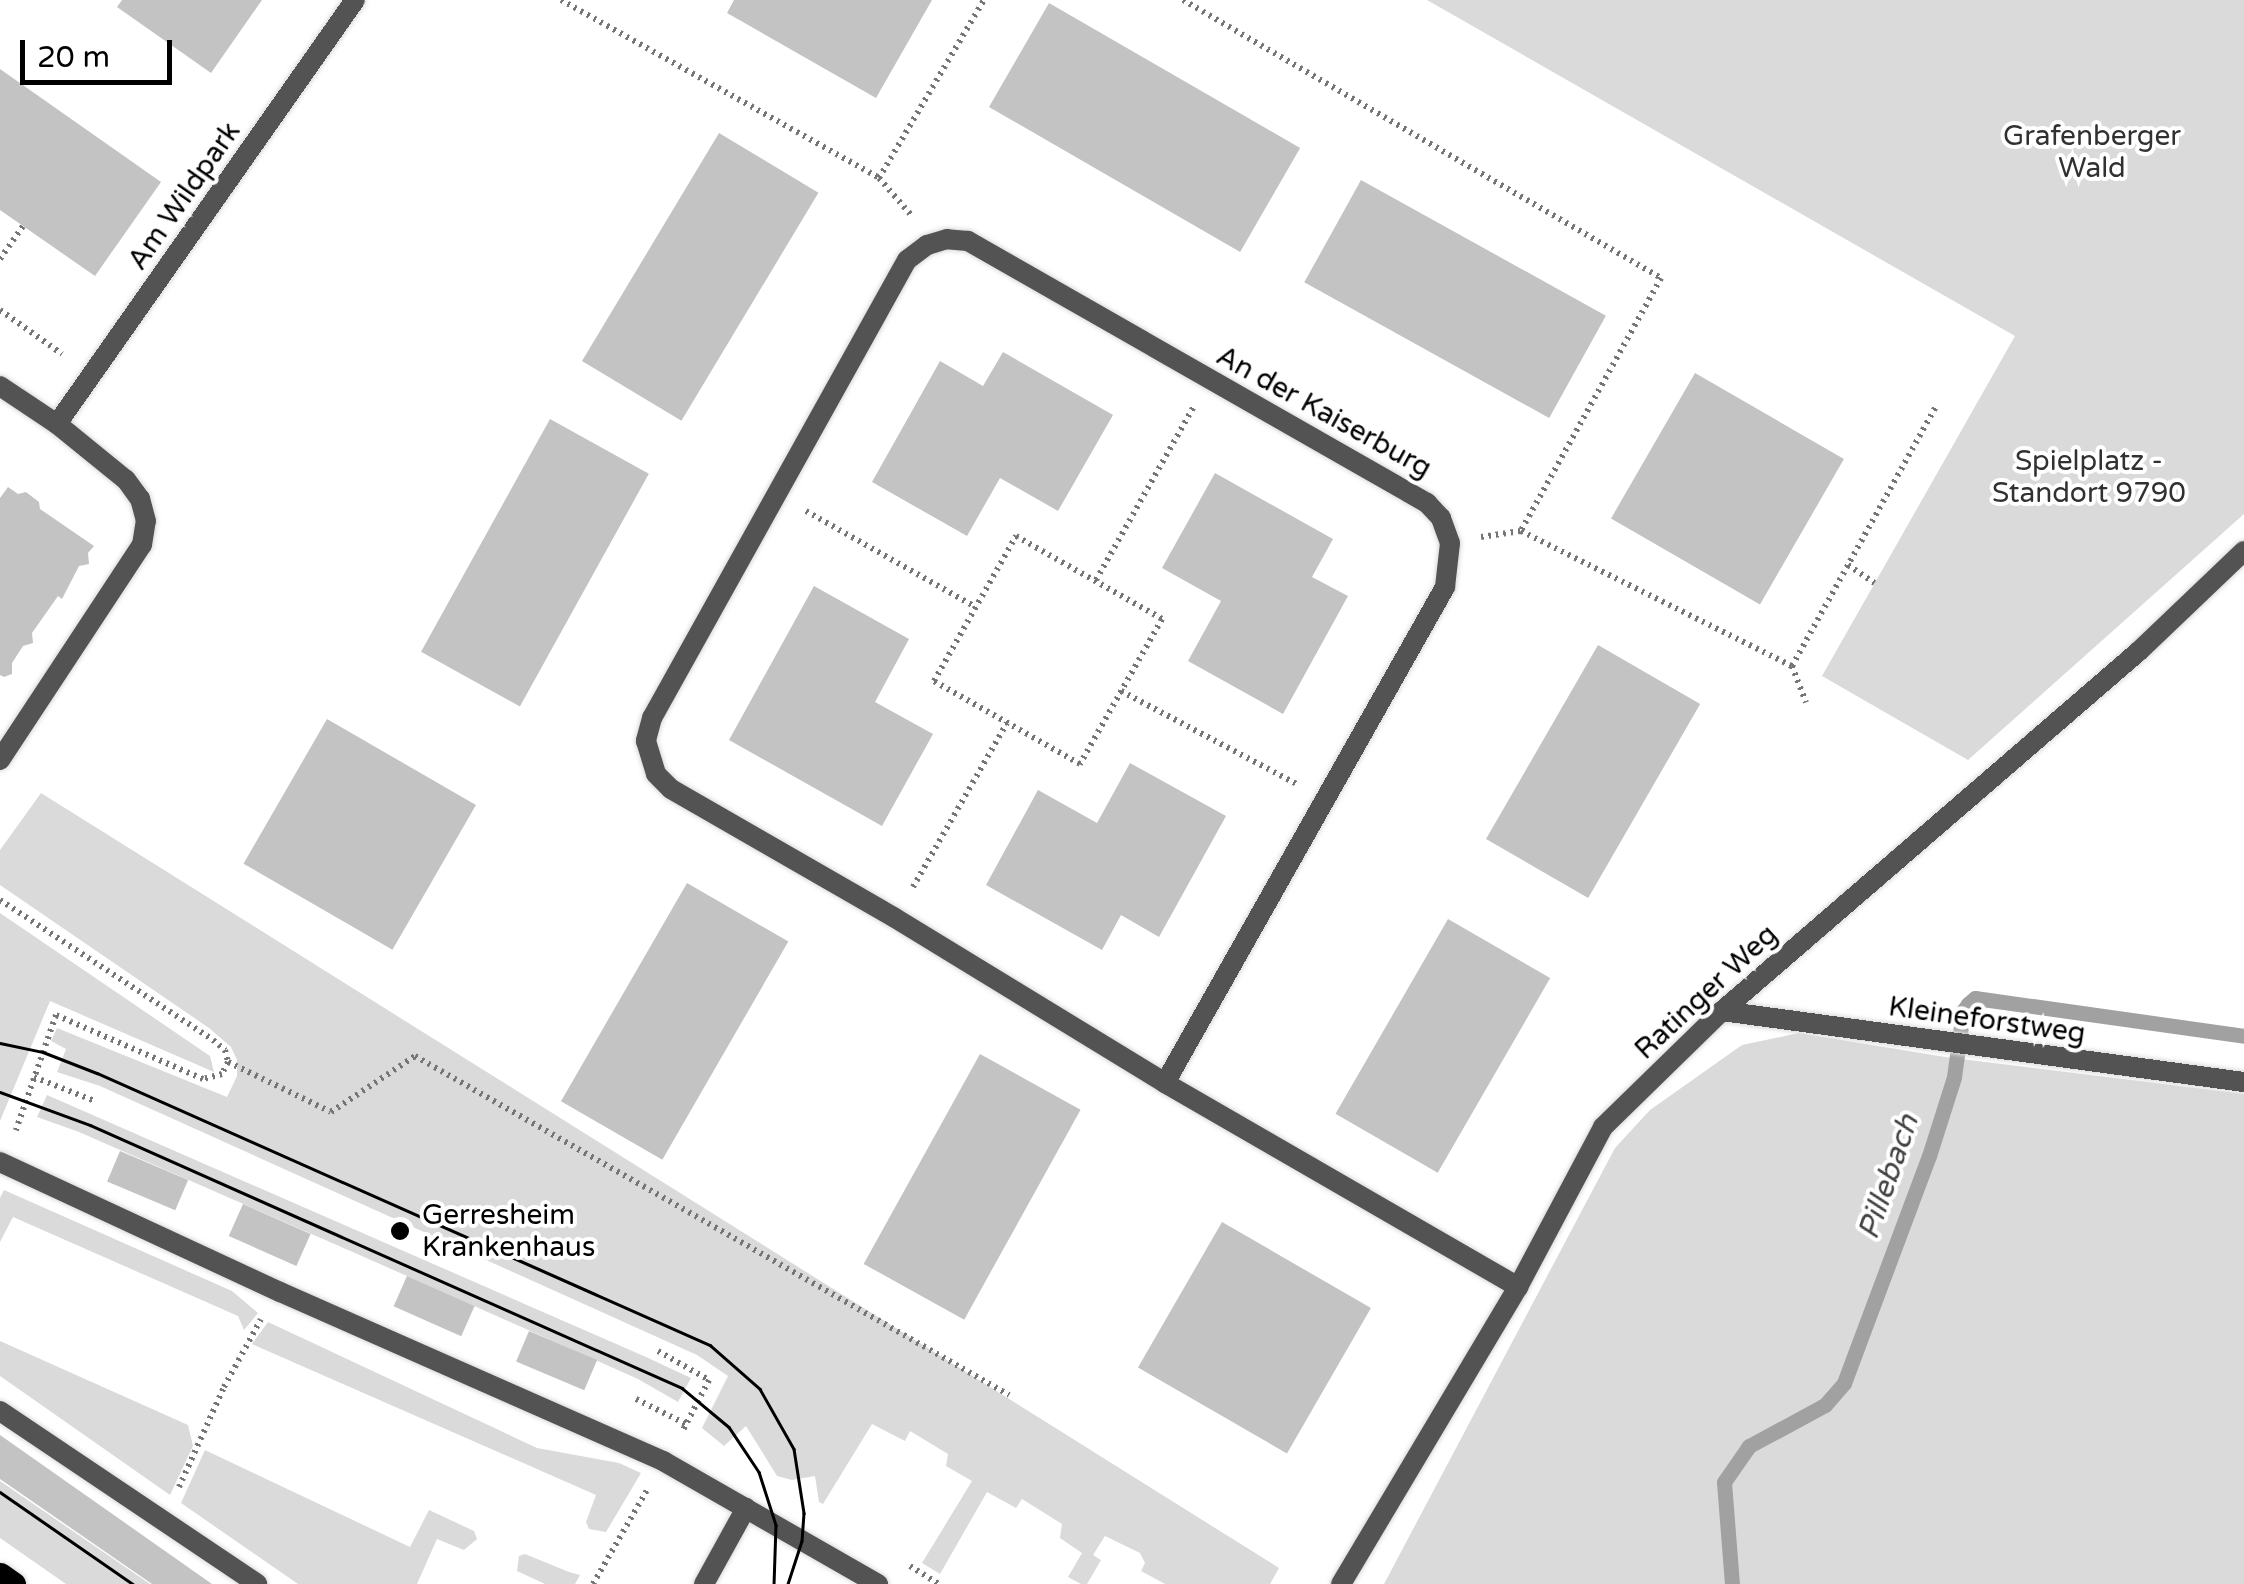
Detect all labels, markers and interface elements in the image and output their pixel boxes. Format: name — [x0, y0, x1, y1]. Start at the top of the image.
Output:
scale bar — [25, 20, 178, 82]
text: 20 m — [37, 39, 110, 76]
street label: Am Wildpark — [121, 116, 247, 276]
park label: Grafenberger Wald — [2003, 119, 2181, 185]
street label: An der Kaiserburg — [1211, 339, 1437, 485]
park label: Spielplatz - Standort 9790 — [1992, 444, 2186, 510]
street label: Ratinger Weg — [1628, 918, 1784, 1066]
street label: Kleineforstweg — [1886, 990, 2088, 1050]
water label: Pillebach — [1851, 1110, 1927, 1244]
place label: Gerresheim Krankenhaus — [422, 1198, 595, 1264]
marker: Gerresheim Krankenhaus — [387, 1218, 413, 1244]

